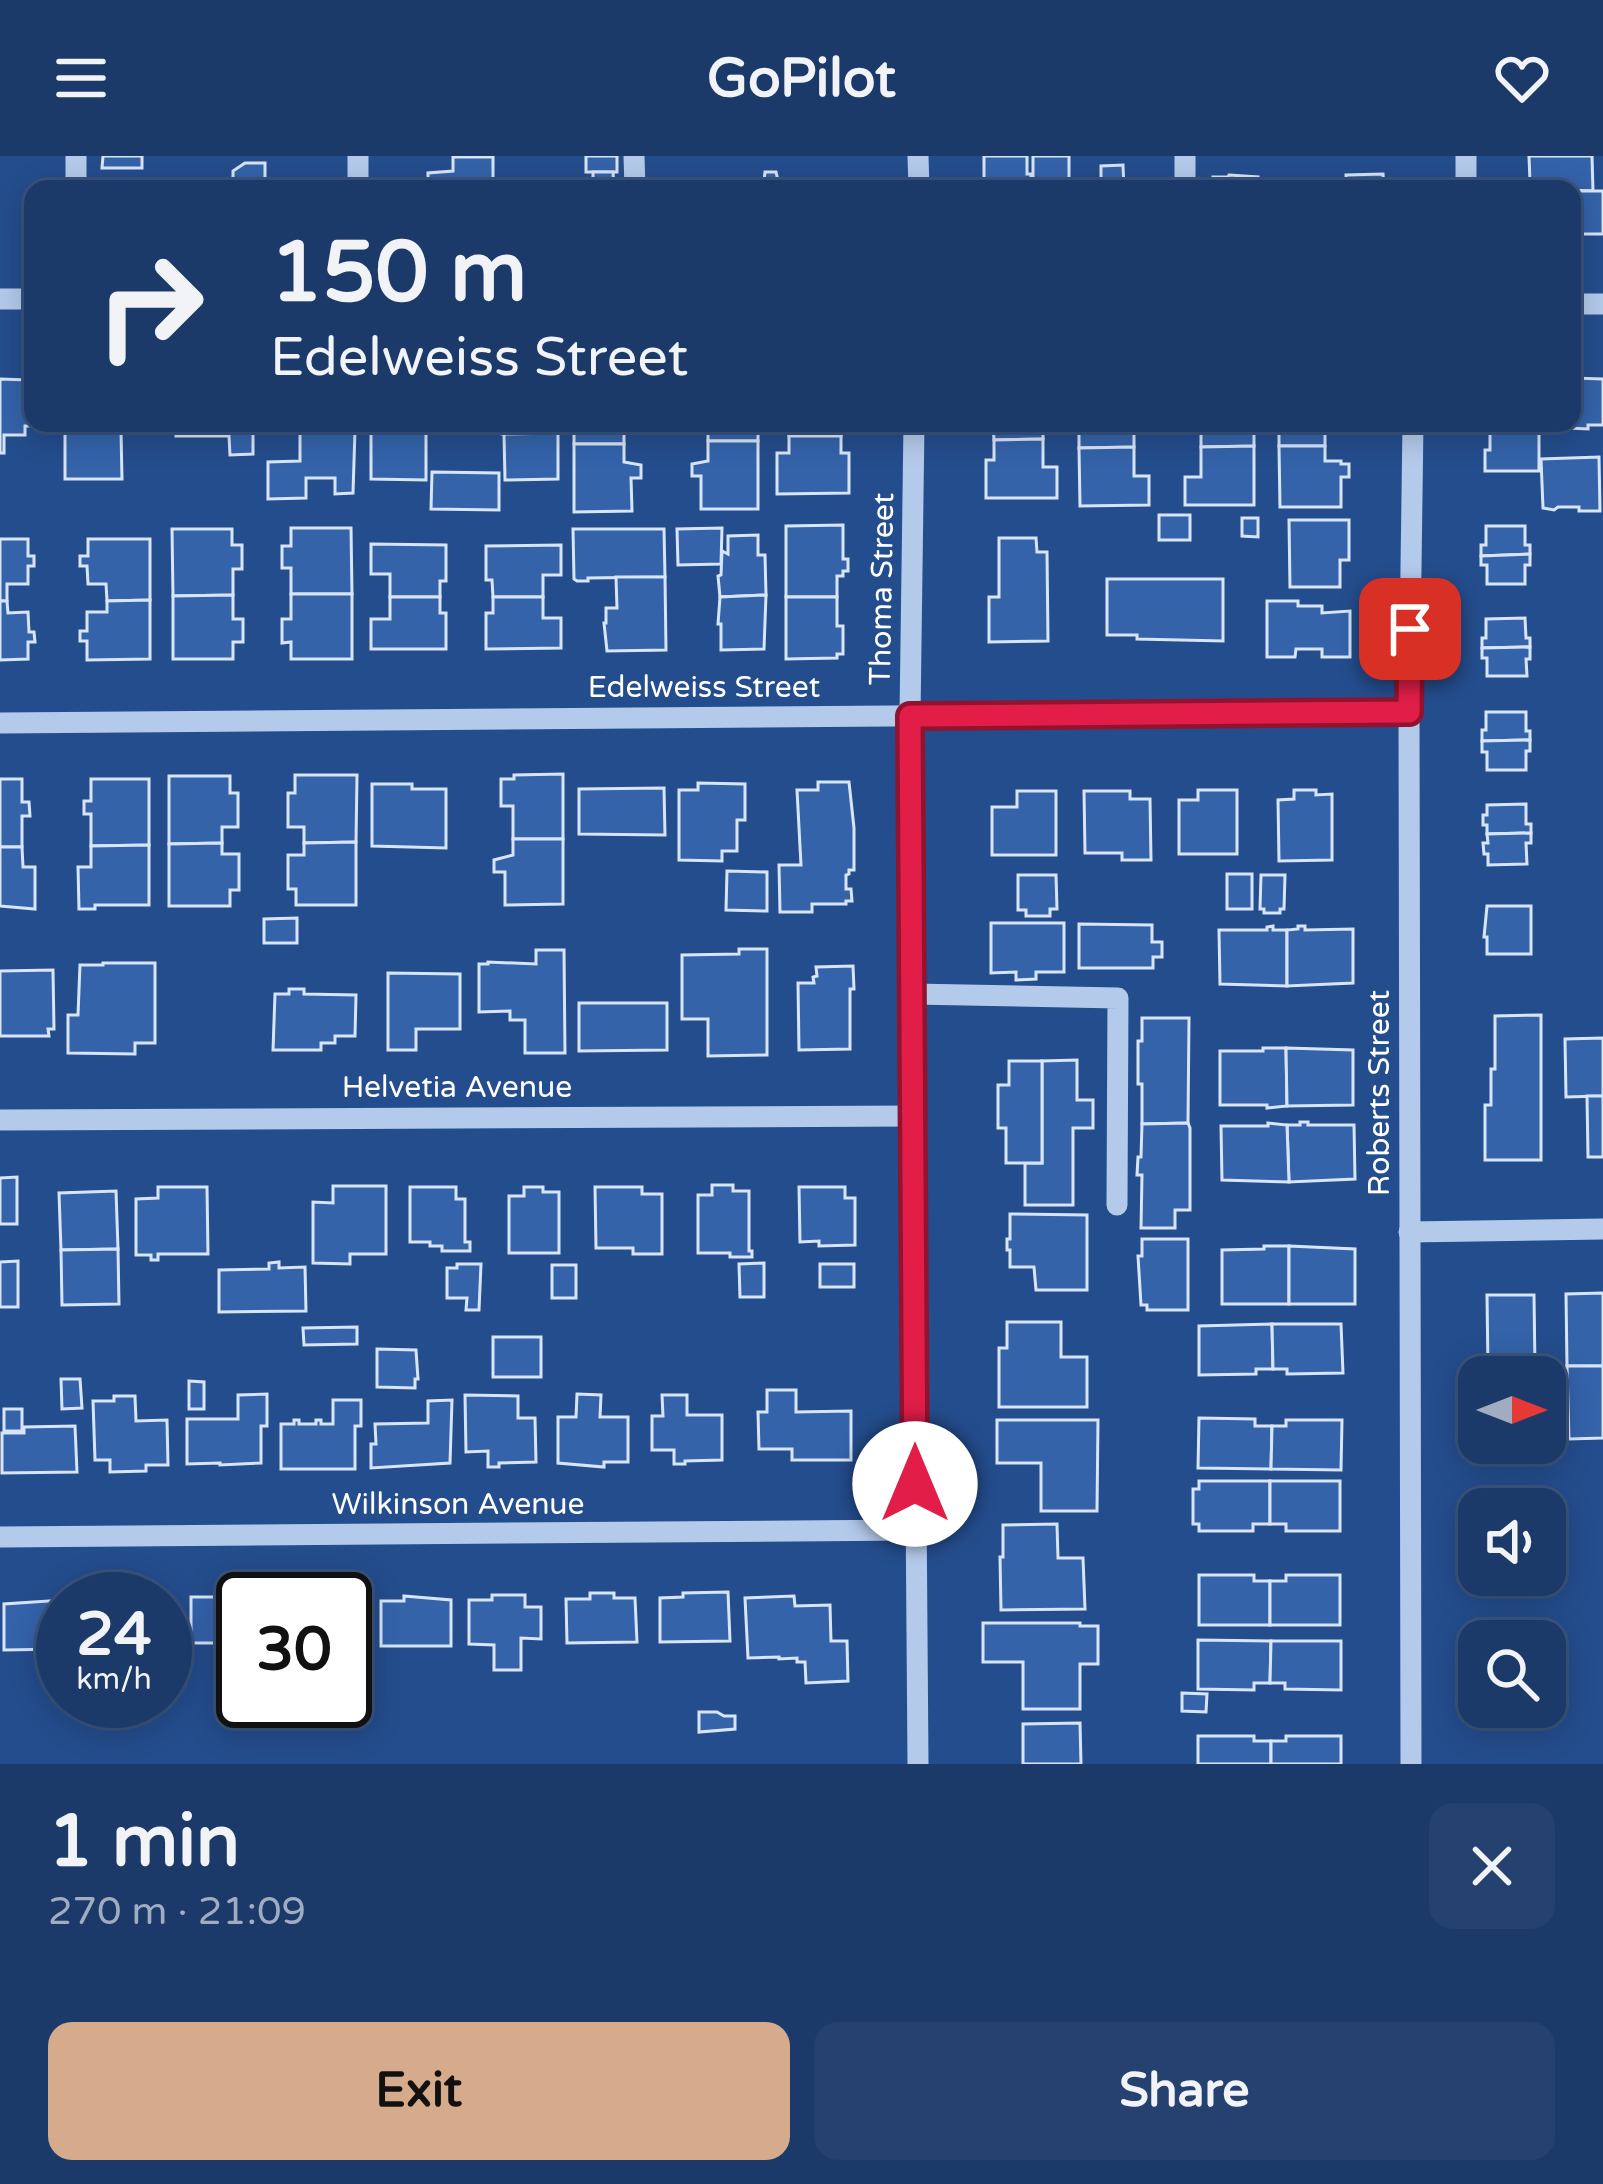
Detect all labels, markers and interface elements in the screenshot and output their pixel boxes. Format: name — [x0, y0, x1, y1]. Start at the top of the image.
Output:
icon: menu — [48, 45, 114, 111]
icon: heart — [1489, 45, 1555, 111]
text: GoPilot — [707, 46, 896, 111]
text: 150 m — [270, 223, 527, 324]
icon: right — [72, 228, 228, 384]
text: Edelweiss Street — [270, 325, 688, 390]
street label: Thoma Street — [862, 492, 902, 686]
pin — [1359, 578, 1461, 680]
icon: arrive — [1377, 596, 1443, 662]
street label: Edelweiss Street — [588, 669, 820, 706]
street label: Roberts Street — [1361, 990, 1398, 1196]
street label: Helvetia Avenue — [342, 1069, 572, 1106]
north arrow — [1458, 1356, 1566, 1464]
map controls — [1458, 1356, 1566, 1728]
position arrow — [852, 1421, 978, 1547]
street label: Wilkinson Avenue — [331, 1486, 585, 1523]
button: sound — [1458, 1488, 1566, 1596]
speed limit sign: 30 — [216, 1572, 372, 1728]
text: 24 — [76, 1599, 152, 1671]
button: search — [1458, 1620, 1566, 1728]
text: km/h — [76, 1661, 152, 1698]
text: 1 min — [48, 1799, 240, 1886]
button: close — [1429, 1803, 1555, 1929]
text: 270 m · 21:09 — [48, 1888, 306, 1935]
button: Exit — [48, 2022, 790, 2160]
button: Share — [814, 2022, 1555, 2160]

